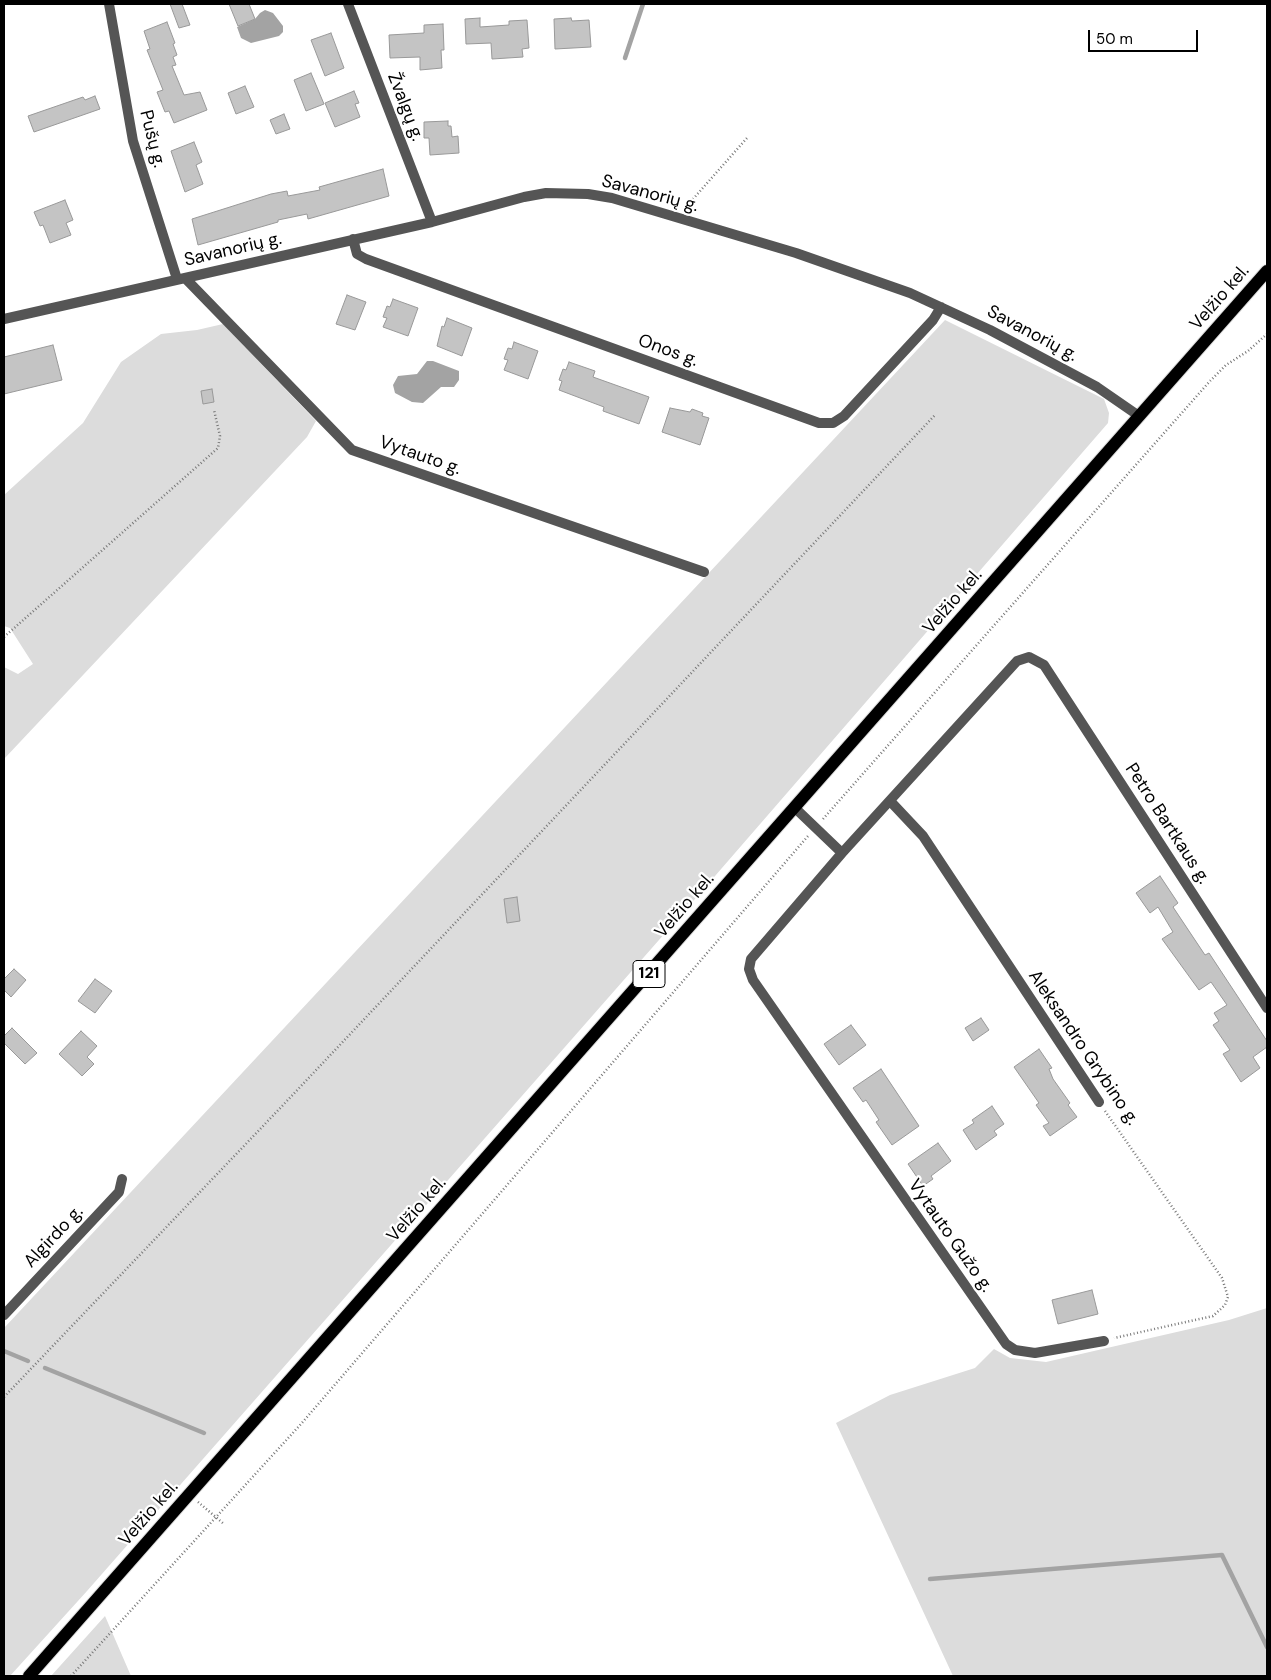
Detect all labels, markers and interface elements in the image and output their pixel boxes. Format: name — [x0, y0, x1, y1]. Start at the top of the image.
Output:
scale bar — [1091, 20, 1201, 52]
text: 50 m — [1096, 29, 1133, 49]
street label: Žvalgų g. — [382, 70, 428, 144]
street label: Pušų g. — [134, 108, 170, 170]
street label: Savanorių g. — [599, 171, 701, 217]
street label: Savanorių g. — [182, 228, 284, 272]
street label: Velžio kel. — [1186, 261, 1254, 335]
street label: Savanorių g. — [983, 301, 1081, 367]
street label: Onos g. — [635, 330, 701, 372]
street label: Vytauto g. — [376, 432, 464, 480]
street label: Velžio kel. — [919, 565, 987, 639]
street label: Petro Bartkaus g. — [1120, 760, 1214, 888]
street label: Velžio kel. — [651, 869, 719, 943]
road number: 121 — [633, 961, 665, 988]
street label: Aleksandro Grybino g. — [1023, 966, 1143, 1130]
street label: Velžio kel. — [383, 1173, 451, 1247]
street label: Vytauto Gužo g. — [903, 1175, 997, 1297]
street label: Algirdo g. — [20, 1201, 88, 1273]
street label: Velžio kel. — [115, 1477, 183, 1551]

